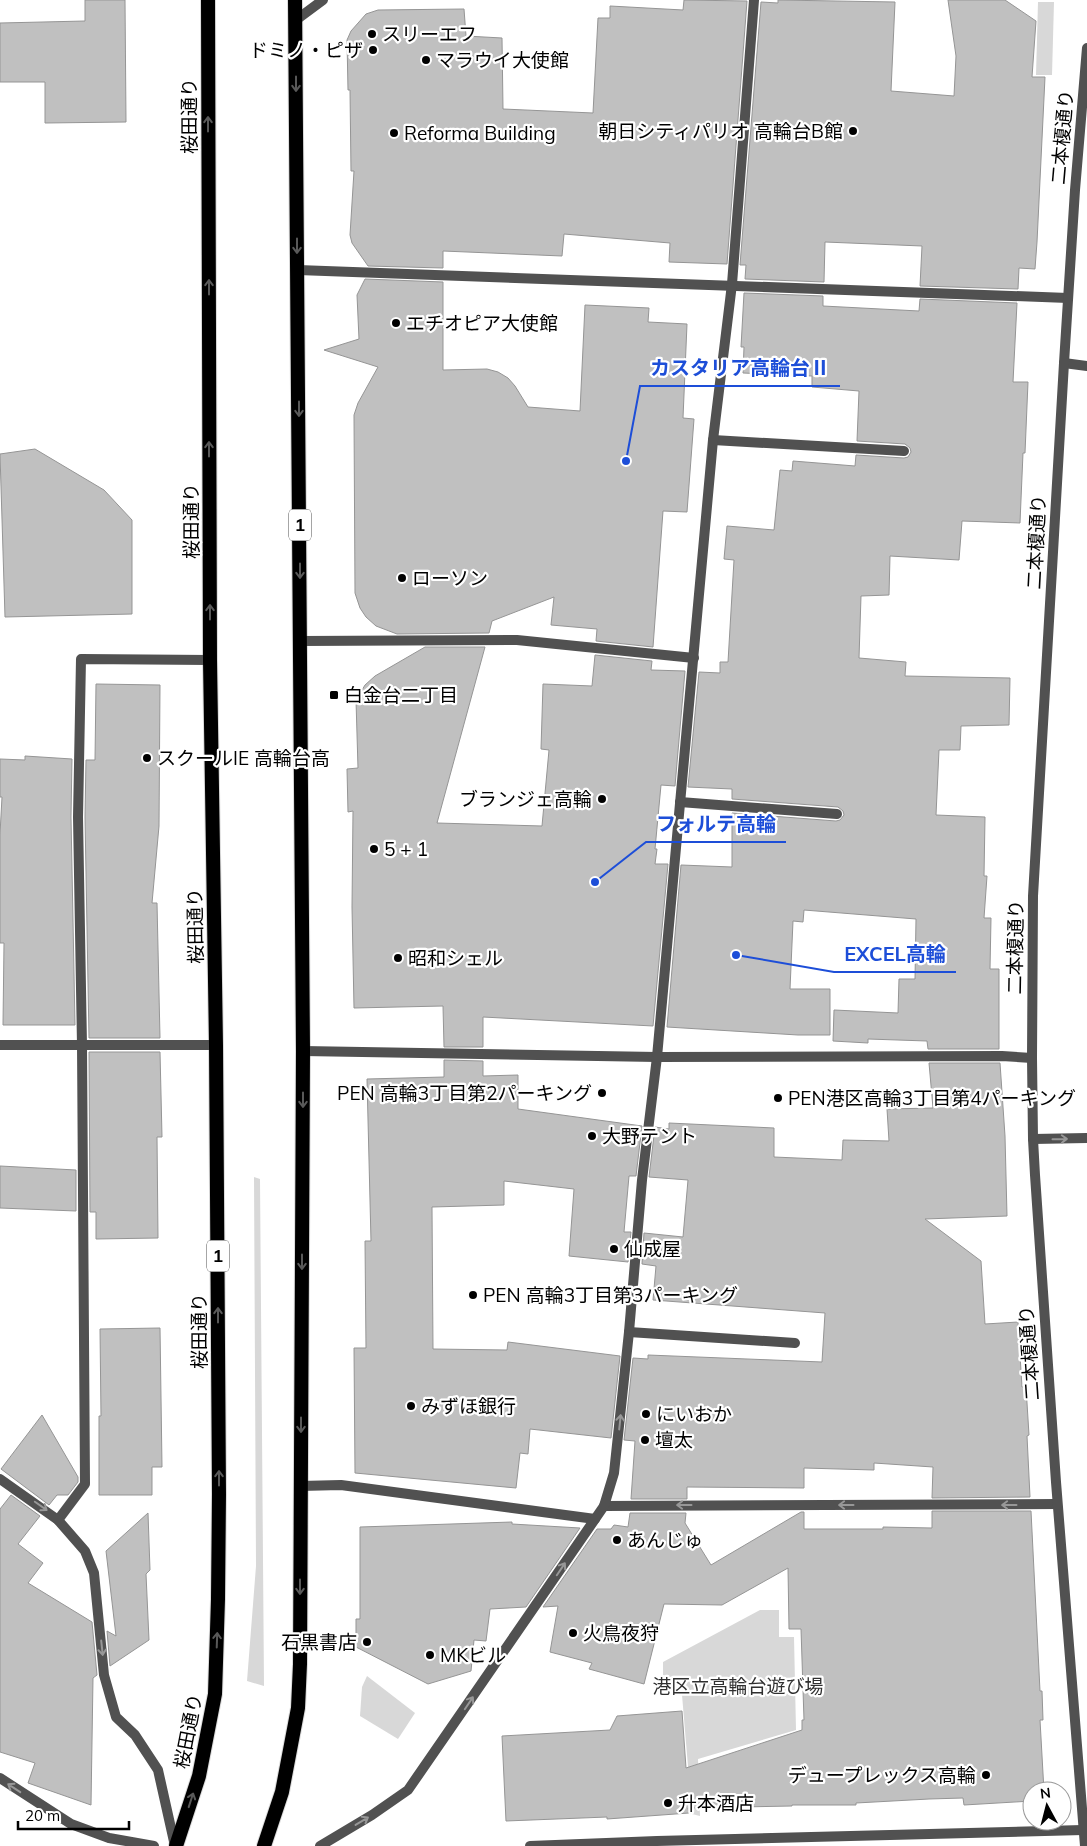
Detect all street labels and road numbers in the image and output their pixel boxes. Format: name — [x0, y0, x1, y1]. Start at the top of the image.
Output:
street label: 桜田通り — [177, 78, 201, 154]
street label: 二本榎通り — [1046, 89, 1078, 185]
street label: 桜田通り — [179, 483, 203, 559]
street label: 二本榎通り — [1022, 494, 1050, 590]
road number: 1 — [289, 510, 311, 540]
street label: 桜田通り — [182, 888, 208, 964]
street label: 二本榎通り — [1002, 899, 1028, 995]
road number: 1 — [207, 1240, 229, 1272]
street label: 桜田通り — [187, 1293, 211, 1369]
street label: 二本榎通り — [1014, 1305, 1044, 1401]
street label: 桜田通り — [169, 1691, 207, 1771]

